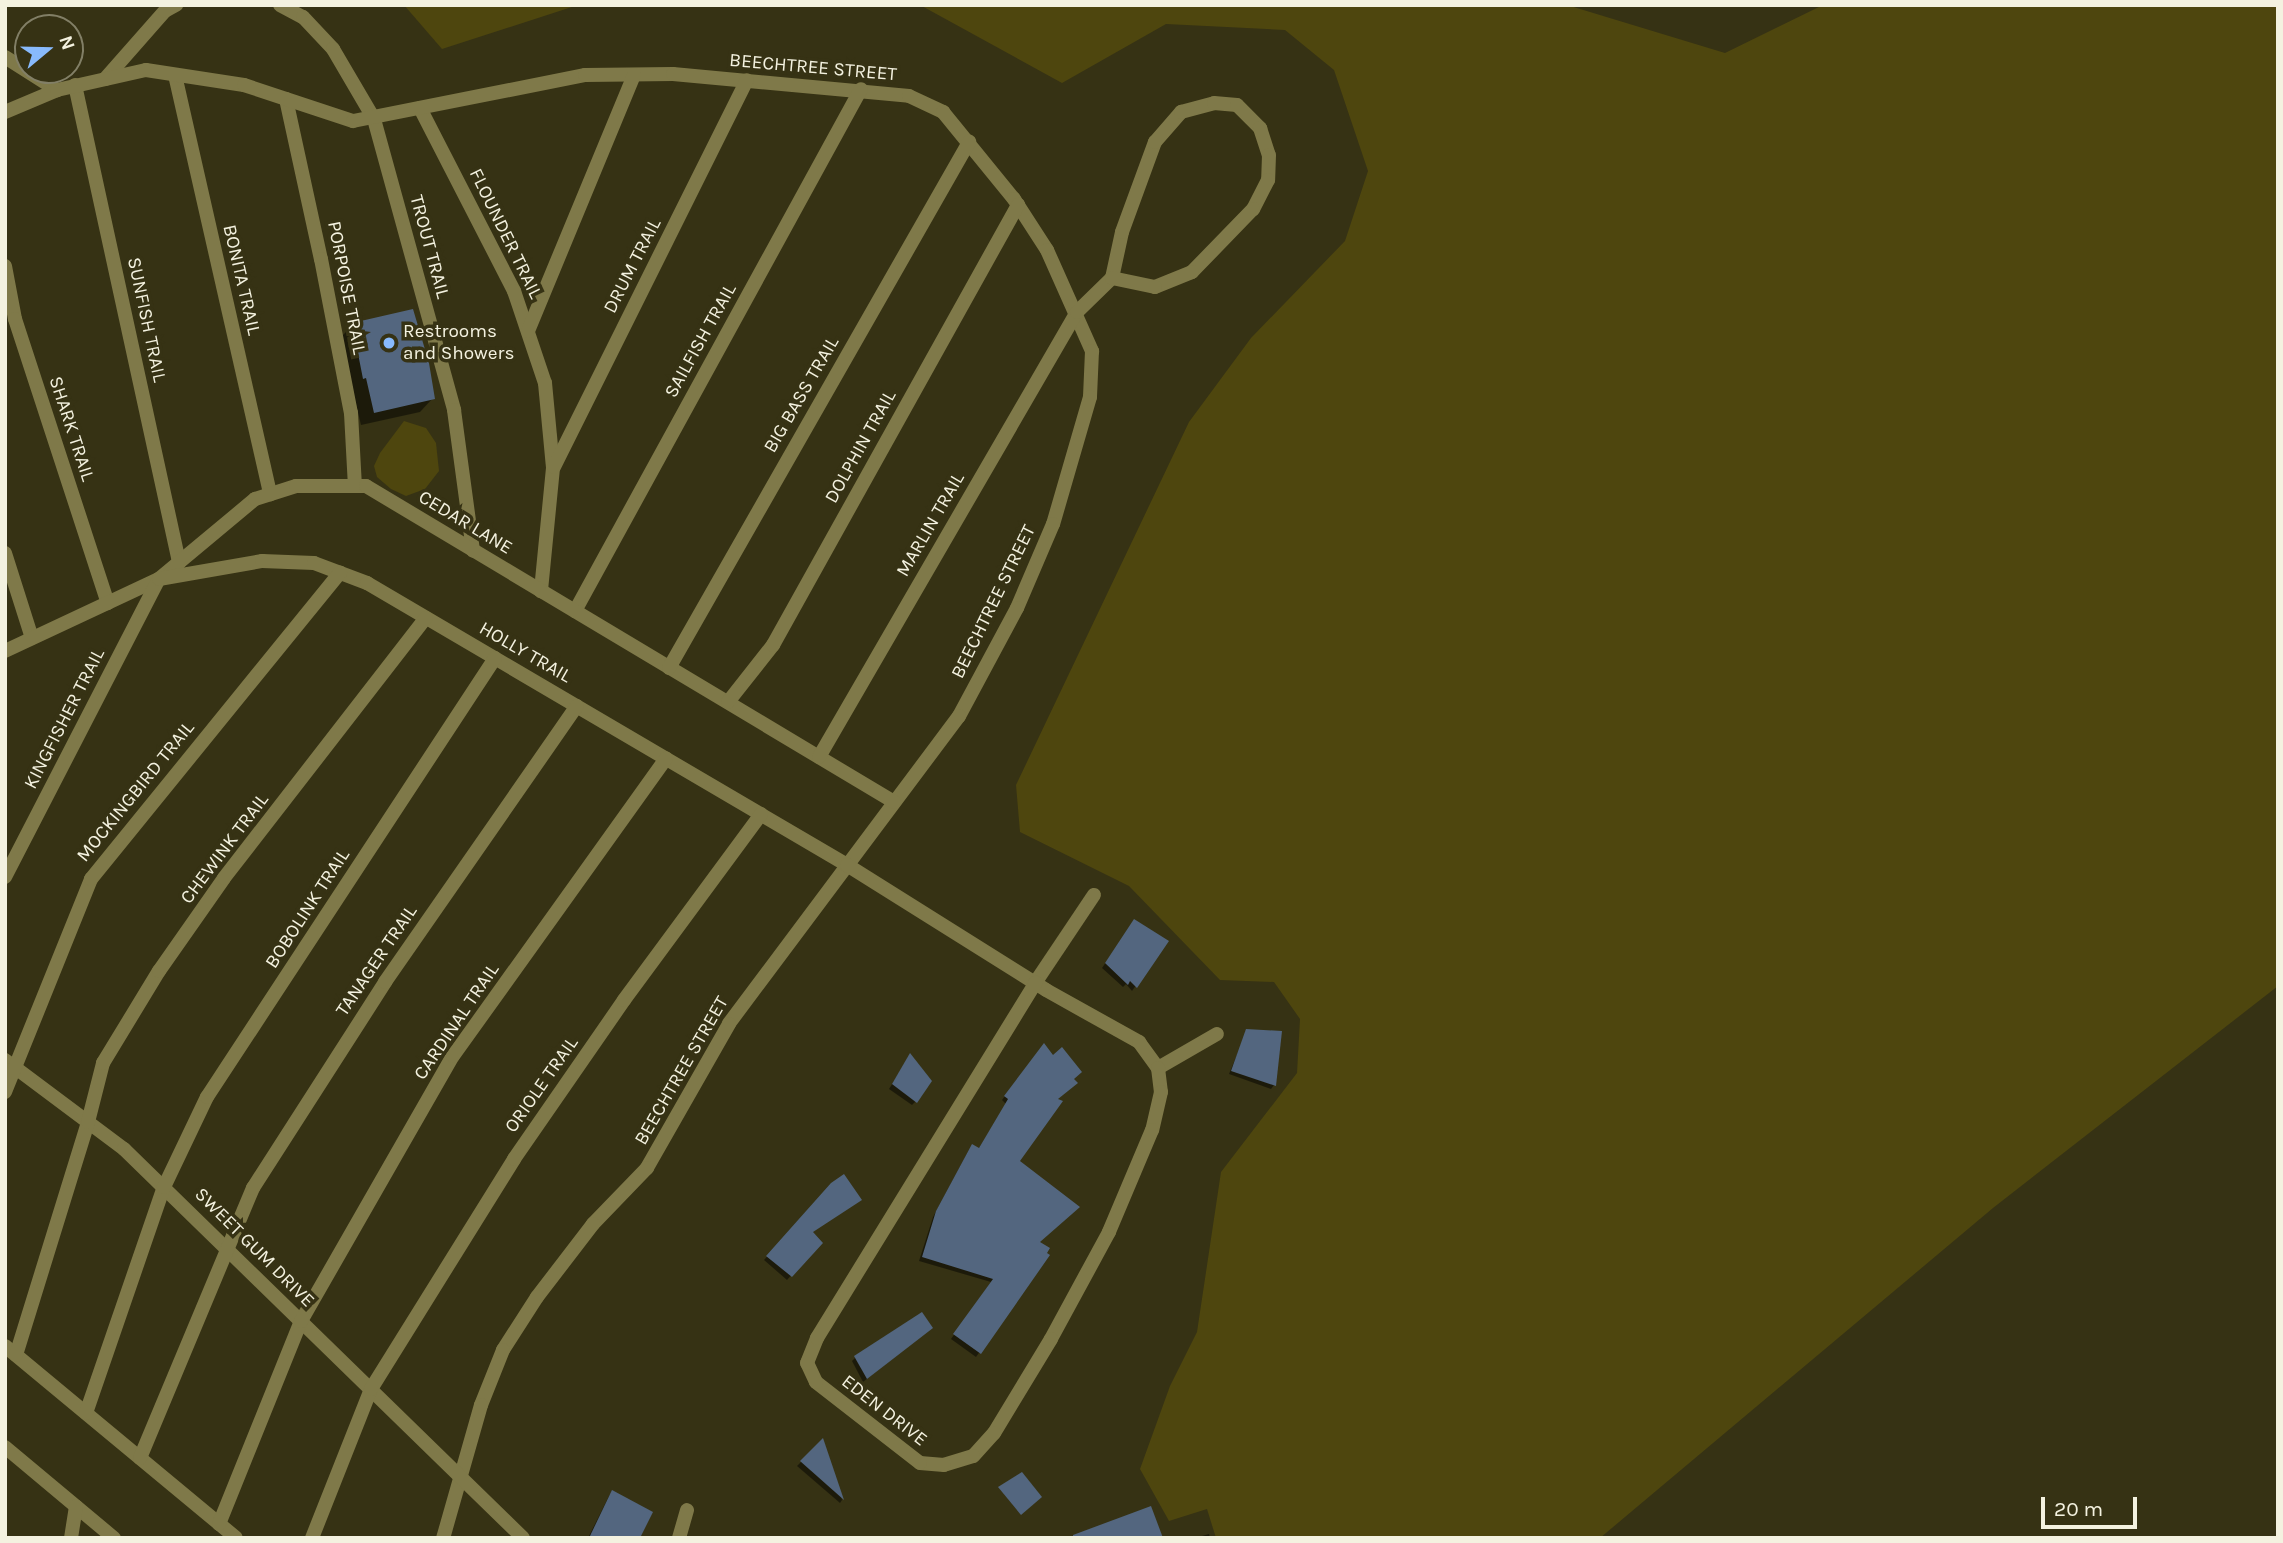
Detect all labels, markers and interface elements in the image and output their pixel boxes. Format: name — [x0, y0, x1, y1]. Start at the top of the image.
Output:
north arrow — [14, 14, 84, 84]
text: N — [54, 33, 80, 53]
street label: BEECHTREE STREET — [728, 49, 898, 87]
street label: FLOUNDER TRAIL — [464, 165, 546, 303]
street label: TROUT TRAIL — [404, 193, 454, 301]
street label: DRUM TRAIL — [599, 215, 667, 317]
street label: PORPOISE TRAIL — [322, 219, 370, 357]
street label: BONITA TRAIL — [217, 222, 265, 338]
street label: SUNFISH TRAIL — [122, 255, 170, 385]
street label: SAILFISH TRAIL — [660, 280, 742, 402]
place label: Restrooms and Showers — [403, 321, 514, 365]
street label: BIG BASS TRAIL — [760, 333, 844, 457]
marker: Restrooms and Showers — [381, 335, 397, 351]
street label: SHARK TRAIL — [43, 374, 99, 484]
street label: DOLPHIN TRAIL — [820, 386, 902, 508]
street label: MARLIN TRAIL — [892, 469, 970, 581]
street label: CEDAR LANE — [414, 486, 516, 560]
street label: BEECHTREE STREET — [947, 521, 1041, 683]
street label: HOLLY TRAIL — [475, 617, 575, 689]
street label: KINGFISHER TRAIL — [20, 645, 110, 793]
street label: MOCKINGBIRD TRAIL — [72, 717, 200, 867]
street label: CHEWINK TRAIL — [176, 789, 274, 909]
street label: BOBOLINK TRAIL — [261, 845, 355, 973]
street label: TANAGER TRAIL — [332, 901, 422, 1021]
street label: CARDINAL TRAIL — [410, 959, 504, 1085]
street label: BEECHTREE STREET — [630, 993, 734, 1149]
street label: ORIOLE TRAIL — [501, 1033, 583, 1137]
street label: SWEET GUM DRIVE — [189, 1183, 319, 1313]
street label: EDEN DRIVE — [837, 1371, 931, 1451]
scale bar — [2045, 1484, 2141, 1528]
text: 20 m — [2054, 1497, 2103, 1521]

